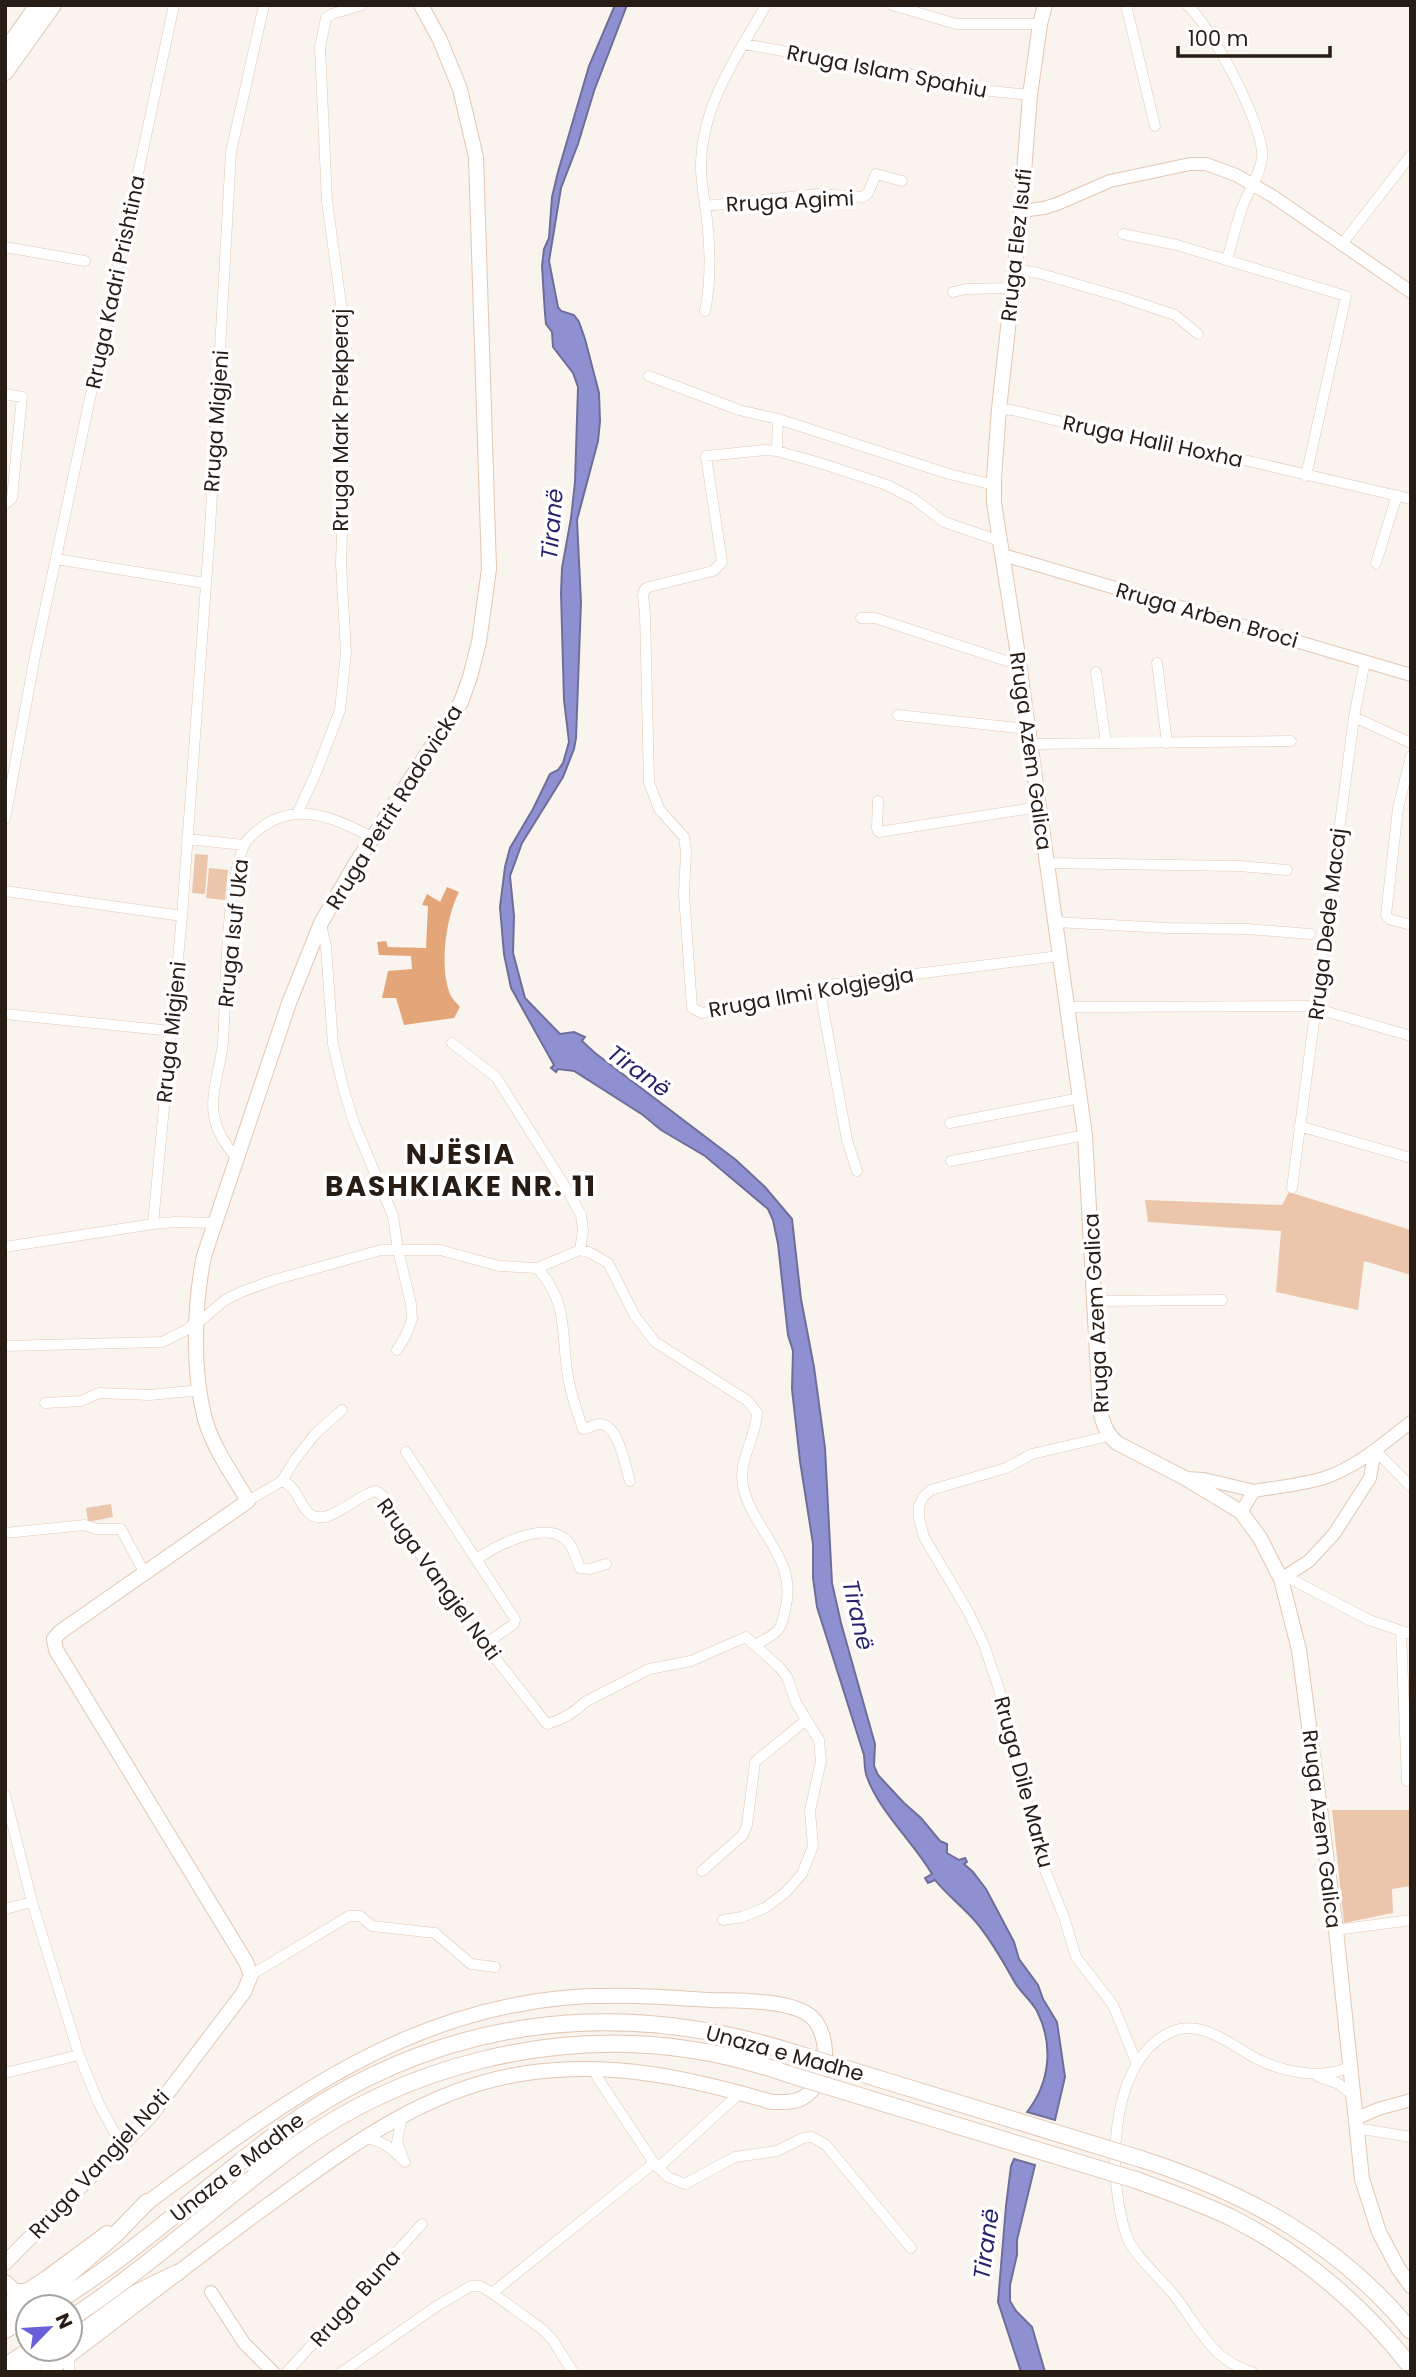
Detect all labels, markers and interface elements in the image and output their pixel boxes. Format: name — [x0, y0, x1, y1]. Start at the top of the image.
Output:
scale bar — [1178, 14, 1330, 58]
text: 100 m — [1188, 24, 1248, 53]
street label: Rruga Islam Spahiu — [784, 37, 990, 105]
street label: Rruga Elez Isufi — [994, 167, 1038, 323]
street label: Rruga Kadri Prishtina — [78, 173, 152, 391]
street label: Rruga Agimi — [725, 183, 855, 219]
street label: Rruga Mark Prekperaj — [326, 309, 355, 531]
street label: Rruga Migjeni — [197, 349, 235, 493]
street label: Rruga Halil Hoxha — [1060, 408, 1246, 474]
water label: Tiranë — [533, 487, 571, 561]
street label: Rruga Arben Broci — [1112, 575, 1302, 655]
street label: Rruga Azem Galica — [1003, 650, 1059, 852]
street label: Rruga Petrit Radovicka — [319, 699, 469, 915]
street label: Rruga Dede Macaj — [1301, 826, 1353, 1022]
street label: Rruga Isuf Uka — [211, 857, 255, 1009]
street label: Rruga Migjeni — [149, 960, 193, 1104]
street label: Rruga Ilmi Kolgjegja — [706, 960, 916, 1024]
water label: Tiranë — [601, 1037, 677, 1105]
district label: NJËSIA BASHKIAKE NR. 11 — [325, 1135, 597, 1206]
street label: Rruga Azem Galica — [1076, 1212, 1116, 1414]
street label: Rruga Vangjel Noti — [370, 1492, 508, 1666]
water label: Tiranë — [834, 1577, 882, 1653]
street label: Rruga Dile Marku — [987, 1693, 1061, 1871]
street label: Rruga Azem Galica — [1295, 1728, 1349, 1930]
street label: Unaza e Madhe — [703, 2018, 867, 2088]
street label: Rruga Vangjel Noti — [22, 2083, 176, 2245]
street label: Unaza e Madhe — [164, 2105, 310, 2229]
water label: Tiranë — [965, 2207, 1007, 2281]
street label: Rruga Buna — [303, 2243, 407, 2353]
north arrow — [14, 2293, 84, 2363]
text: N — [49, 2309, 79, 2333]

